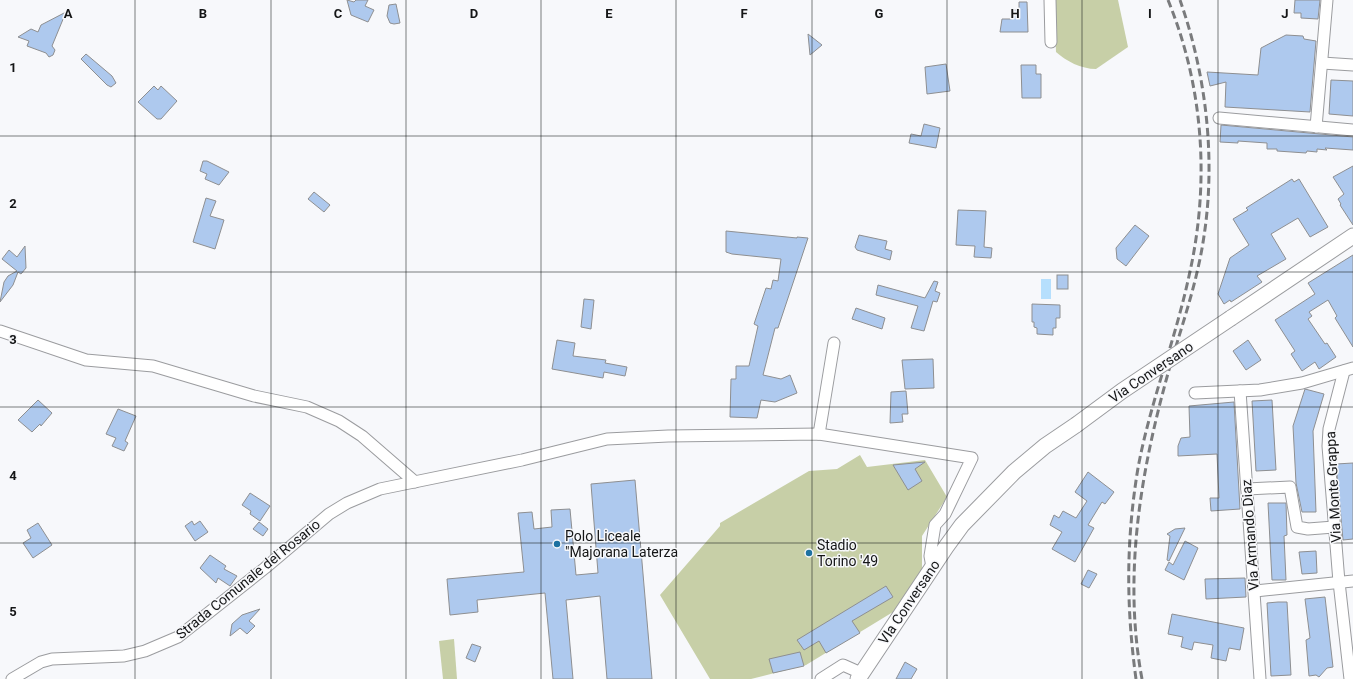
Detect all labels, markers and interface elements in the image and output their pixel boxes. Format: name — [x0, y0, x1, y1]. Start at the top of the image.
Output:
text: A — [64, 6, 73, 21]
text: B — [199, 6, 207, 21]
text: C — [334, 6, 343, 21]
text: D — [470, 6, 478, 21]
text: E — [605, 6, 613, 21]
text: F — [740, 6, 748, 21]
text: G — [875, 6, 884, 21]
text: H — [1010, 6, 1020, 21]
text: I — [1148, 6, 1152, 21]
text: J — [1281, 6, 1289, 21]
text: 1 — [9, 60, 17, 75]
text: 2 — [9, 196, 17, 211]
text: 3 — [9, 332, 17, 347]
street label: Via Conversano — [1106, 338, 1196, 406]
street label: Via Monte Grappa — [1322, 431, 1344, 543]
text: 4 — [9, 468, 17, 483]
street label: Via Armando Diaz — [1238, 479, 1262, 591]
street label: Strada Comunale del Rosario — [173, 516, 323, 642]
place label: Polo Liceale "Majorana Laterza — [565, 528, 678, 560]
place label: Stadio Torino '49 — [817, 537, 878, 569]
marker: Polo Liceale "Majorana Laterza — [552, 539, 562, 549]
marker: Stadio Torino '49 — [804, 548, 814, 558]
street label: VIa Conversano — [875, 557, 943, 647]
text: 5 — [9, 604, 17, 619]

